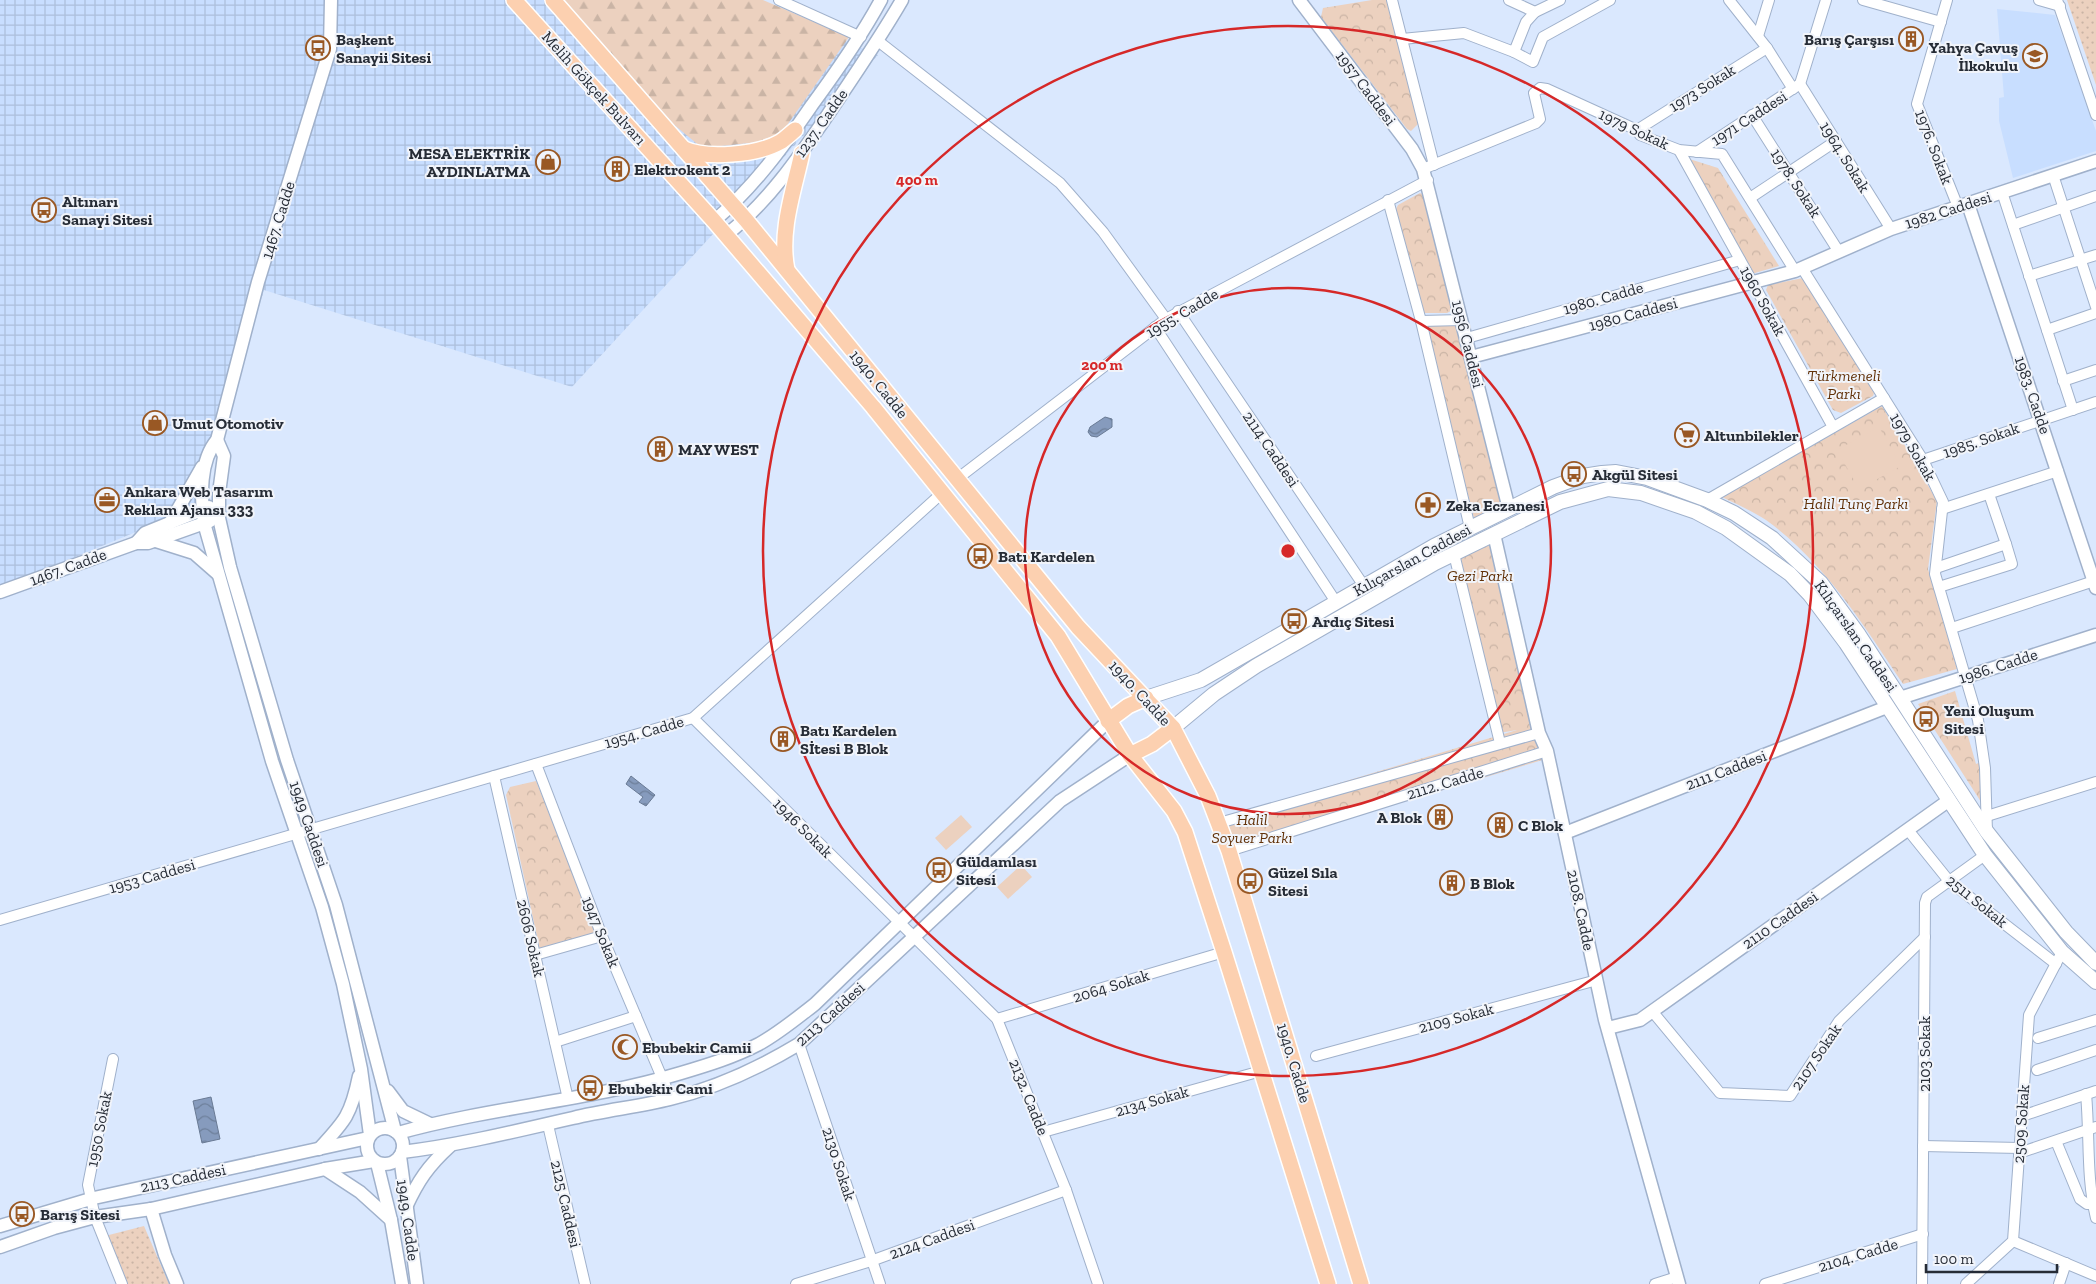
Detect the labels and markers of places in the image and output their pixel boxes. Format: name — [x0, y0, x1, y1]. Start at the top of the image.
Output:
building icon: Barış Çarşısı — [1898, 26, 1924, 52]
place label: Başkent Sanayii Sitesi — [336, 30, 431, 67]
place label: Barış Çarşısı — [1804, 30, 1894, 49]
bus stop icon: Başkent Sanayii Sitesi — [305, 35, 331, 61]
place label: Yahya Çavuş İlkokulu — [1929, 38, 2019, 75]
school or university icon: Yahya Çavuş İlkokulu — [2022, 43, 2048, 69]
place label: MESA ELEKTRİK AYDINLATMA — [408, 144, 530, 181]
shop icon: MESA ELEKTRİK AYDINLATMA — [535, 149, 561, 175]
building icon: Elektrokent 2 — [604, 156, 630, 182]
place label: Elektrokent 2 — [634, 160, 731, 179]
place label: Altınarı Sanayi Sitesi — [62, 192, 153, 229]
bus stop icon: Altınarı Sanayi Sitesi — [31, 197, 57, 223]
shop icon: Umut Otomotiv — [142, 410, 168, 436]
place label: Umut Otomotiv — [172, 414, 284, 433]
supermarket icon: Altunbilekler — [1674, 422, 1700, 448]
place label: Altunbilekler — [1704, 426, 1799, 445]
building icon: MAY WEST — [647, 436, 673, 462]
place label: MAY WEST — [678, 440, 760, 459]
bus stop icon: Akgül Sitesi — [1561, 461, 1587, 487]
place label: Akgül Sitesi — [1592, 465, 1678, 484]
place label: Ankara Web Tasarım Reklam Ajansı 333 — [124, 482, 273, 519]
office icon: Ankara Web Tasarım Reklam Ajansı 333 — [94, 487, 120, 513]
pharmacy icon: Zeka Eczanesi — [1415, 492, 1441, 518]
place label: Zeka Eczanesi — [1446, 496, 1545, 515]
centre of rings — [1279, 542, 1297, 560]
bus stop icon: Batı Kardelen — [967, 543, 993, 569]
place label: Batı Kardelen — [998, 547, 1095, 566]
bus stop icon: Ardıç Sitesi — [1281, 608, 1307, 634]
place label: Ardıç Sitesi — [1312, 612, 1395, 631]
place label: Yeni Oluşum Sitesi — [1944, 701, 2034, 738]
bus stop icon: Yeni Oluşum Sitesi — [1913, 706, 1939, 732]
place label: Batı Kardelen Sİtesi B Blok — [800, 721, 897, 758]
building icon: Batı Kardelen Sİtesi B Blok — [770, 726, 796, 752]
building icon: A Blok — [1427, 804, 1453, 830]
place label: A Blok — [1377, 808, 1422, 827]
building icon: C Blok — [1487, 812, 1513, 838]
place label: C Blok — [1518, 816, 1563, 835]
place label: Güldamlası Sitesi — [956, 852, 1037, 889]
bus stop icon: Güldamlası Sitesi — [926, 857, 952, 883]
place label: Güzel Sıla Sitesi — [1268, 863, 1338, 900]
bus stop icon: Güzel Sıla Sitesi — [1237, 868, 1263, 894]
building icon: B Blok — [1439, 870, 1465, 896]
place label: B Blok — [1470, 874, 1515, 893]
mosque icon: Ebubekir Camii — [612, 1034, 638, 1060]
place label: Ebubekir Camii — [642, 1038, 752, 1057]
bus stop icon: Ebubekir Cami — [577, 1075, 603, 1101]
place label: Ebubekir Cami — [608, 1079, 713, 1098]
bus stop icon: Barış Sitesi — [9, 1201, 35, 1227]
place label: Barış Sitesi — [40, 1205, 120, 1224]

